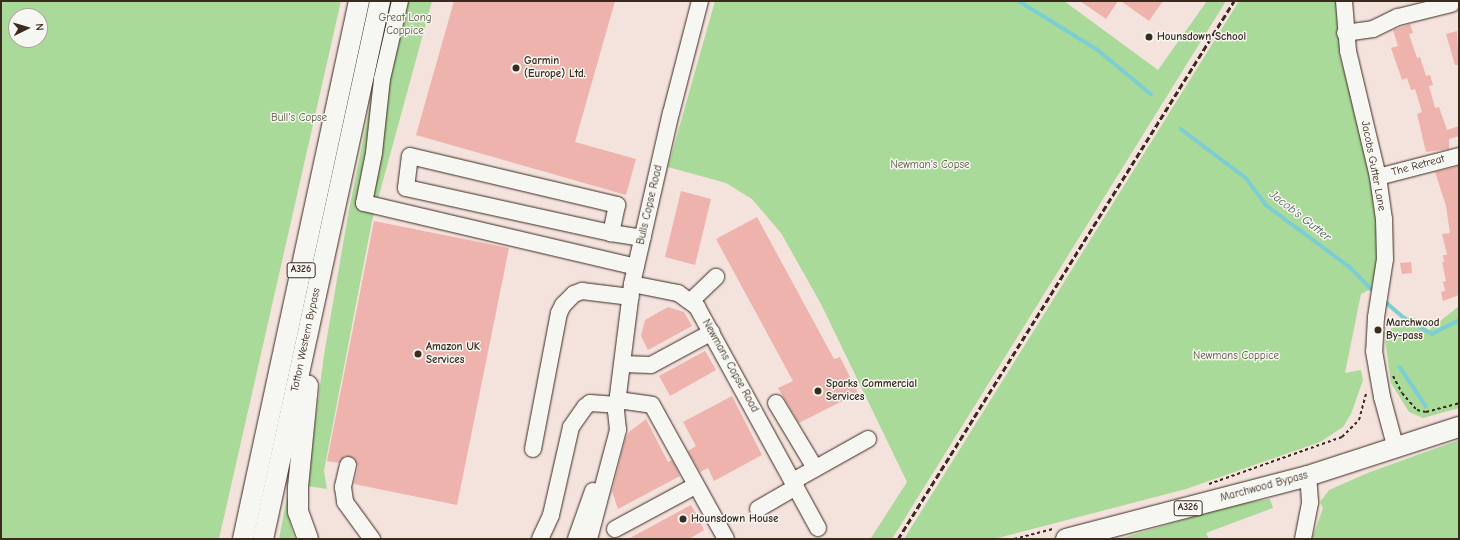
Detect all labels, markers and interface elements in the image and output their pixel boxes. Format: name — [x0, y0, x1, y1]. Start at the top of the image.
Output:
north arrow — [8, 8, 48, 48]
park label: Great Long Coppice — [378, 12, 432, 38]
text: N — [33, 23, 46, 31]
place label: Hounsdown School — [1157, 30, 1246, 44]
marker: Hounsdown School — [1144, 32, 1154, 42]
place label: Garmin (Europe) Ltd. — [524, 55, 586, 81]
marker: Garmin (Europe) Ltd. — [511, 63, 521, 73]
park label: Bull's Copse — [271, 111, 327, 125]
street label: Jacobs Gutter Lane — [1358, 120, 1388, 212]
street label: The Retreat — [1390, 153, 1446, 179]
park label: Newman's Copse — [891, 158, 969, 172]
street label: Bulls Copse Road — [634, 164, 666, 246]
water label: Jacob's Gutter — [1266, 187, 1334, 245]
road number: A326 — [286, 262, 316, 278]
street label: Totton Western Bypass — [289, 287, 323, 393]
street label: Newmans Copse Road — [699, 317, 761, 415]
place label: Marchwood By-pass — [1386, 317, 1439, 343]
marker: Marchwood By-pass — [1373, 325, 1383, 335]
place label: Amazon UK Services — [426, 341, 480, 367]
marker: Amazon UK Services — [413, 349, 423, 359]
park label: Newmans Coppice — [1193, 349, 1279, 363]
place label: Sparks Commercial Services — [826, 378, 917, 404]
marker: Sparks Commercial Services — [813, 386, 823, 396]
street label: Marchwood Bypass — [1219, 469, 1309, 505]
road number: A326 — [1173, 500, 1203, 516]
place label: Hounsdown House — [691, 512, 778, 526]
marker: Hounsdown House — [678, 514, 688, 524]

